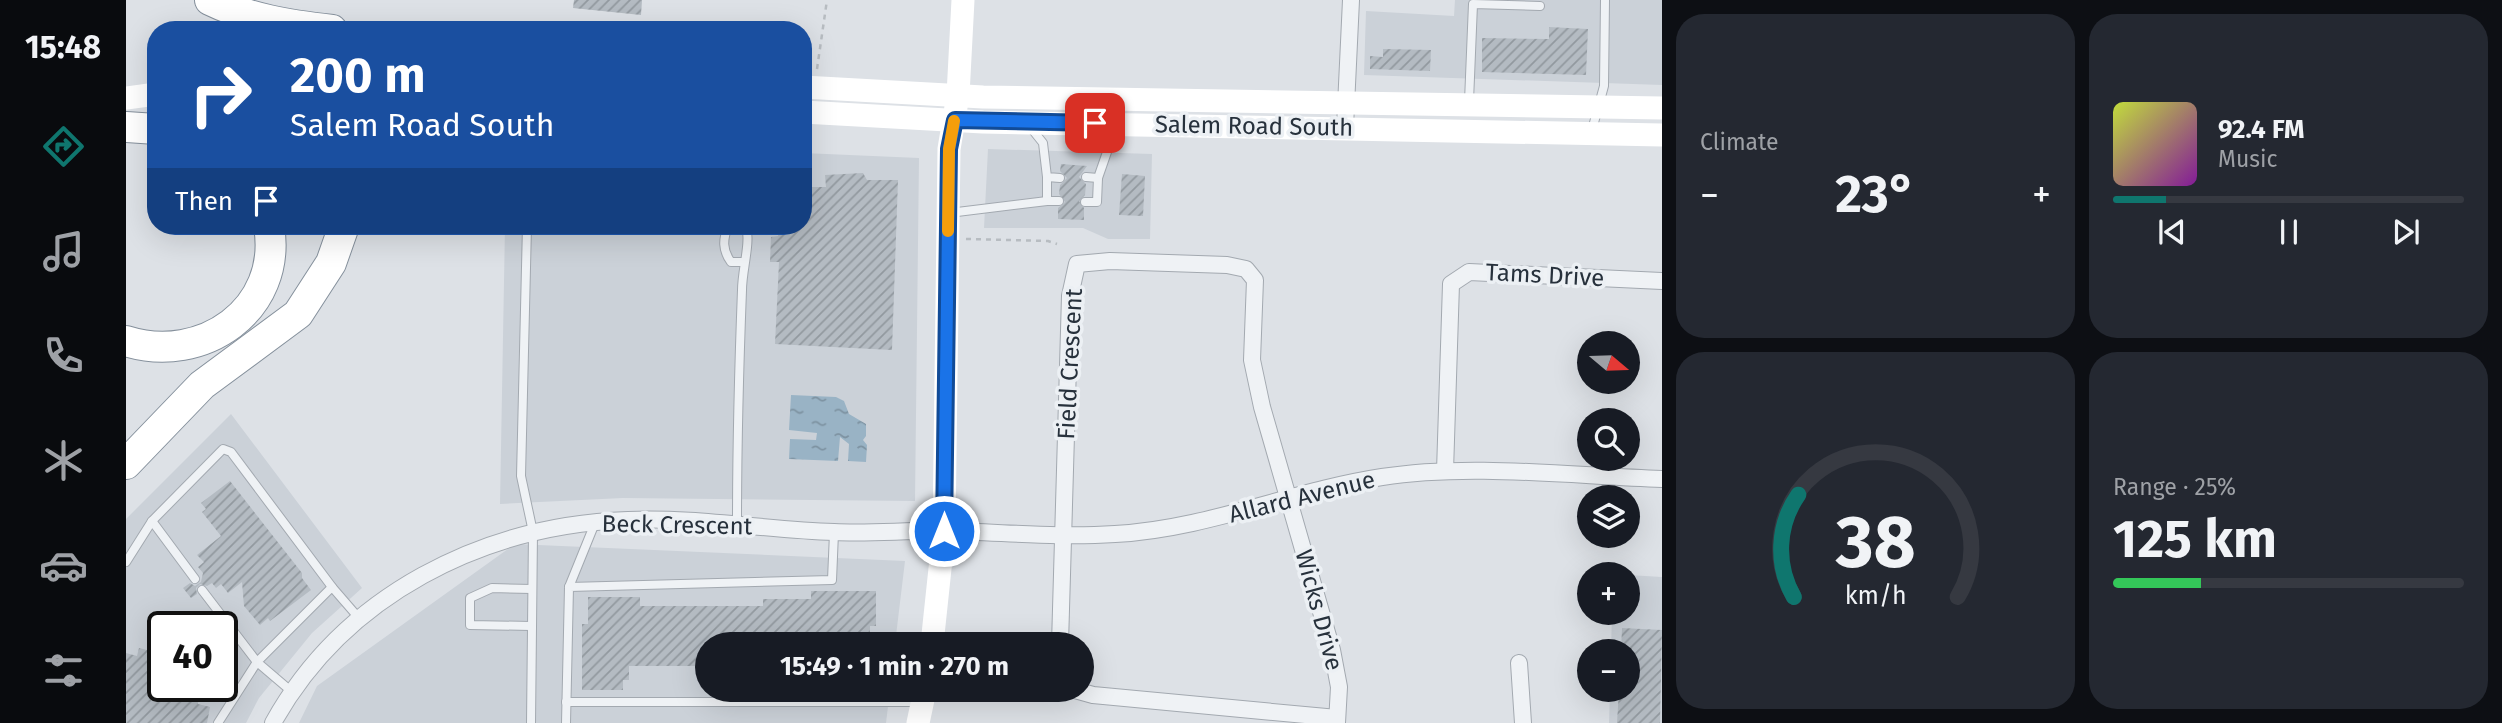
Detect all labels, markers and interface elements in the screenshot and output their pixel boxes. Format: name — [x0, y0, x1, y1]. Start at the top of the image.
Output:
text: 15:48 — [25, 28, 101, 66]
text: 200 m — [290, 46, 426, 105]
icon: right — [175, 49, 266, 140]
pin — [1065, 93, 1125, 153]
icon: arrive — [1076, 104, 1114, 142]
text: Salem Road South — [290, 106, 554, 144]
street label: Salem Road South — [1155, 110, 1353, 142]
text: 92.4 FM — [2218, 114, 2304, 145]
icon: directions — [39, 122, 88, 171]
text: Climate — [1700, 128, 1779, 156]
text: Music — [2218, 145, 2278, 173]
text: 23° — [1835, 163, 1916, 226]
text: − — [1700, 172, 1719, 218]
text: + — [2032, 172, 2051, 218]
icon: arrive — [247, 182, 285, 220]
text: Then — [175, 186, 233, 217]
icon: previous — [2153, 213, 2191, 251]
icon: pause — [2270, 213, 2308, 251]
icon: next — [2387, 213, 2425, 251]
icon: music — [39, 227, 88, 276]
street label: Tams Drive — [1485, 258, 1605, 292]
street label: Field Crescent — [1052, 287, 1088, 440]
icon: phone — [39, 331, 88, 380]
north arrow — [1577, 331, 1640, 394]
map controls — [1577, 331, 1640, 702]
button: search — [1577, 408, 1640, 471]
icon: climate — [39, 436, 88, 485]
street label: Allard Avenue — [1226, 465, 1378, 529]
text: Range · 25% — [2113, 473, 2236, 501]
button: layers — [1577, 485, 1640, 548]
position arrow — [907, 494, 981, 568]
text: 38 — [1834, 499, 1916, 586]
text: 125 km — [2113, 508, 2277, 571]
street label: Beck Crescent — [602, 510, 753, 540]
icon: car — [39, 541, 88, 590]
street label: Wicks Drive — [1289, 546, 1349, 674]
button: + — [1577, 562, 1640, 625]
text: km/h — [1845, 580, 1906, 610]
speed limit sign: 40 — [147, 611, 238, 702]
button: − — [1577, 639, 1640, 702]
icon: filters — [39, 646, 88, 695]
text: 15:49 · 1 min · 270 m — [780, 651, 1009, 682]

